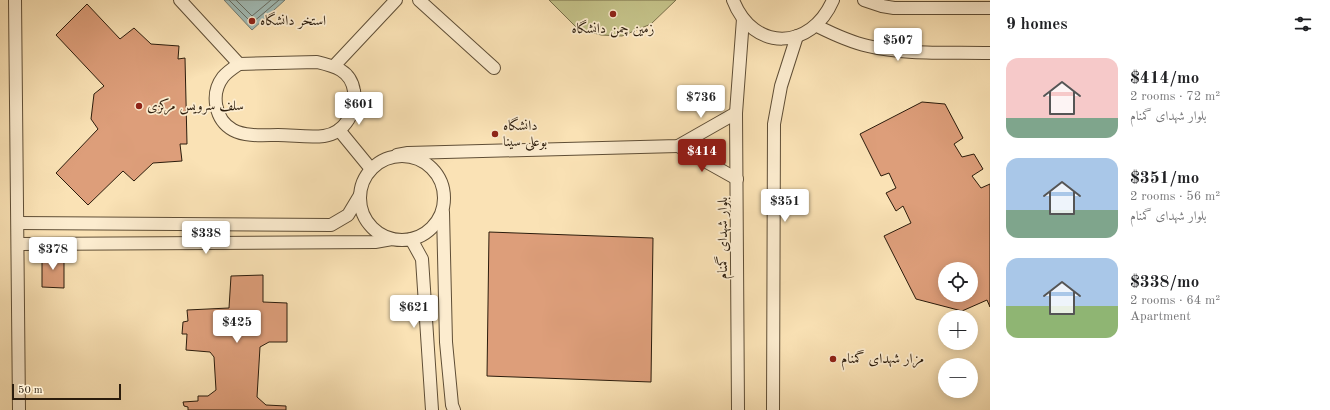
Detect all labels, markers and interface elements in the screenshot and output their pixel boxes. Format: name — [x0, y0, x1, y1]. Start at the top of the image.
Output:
marker: زمین چمن دانشگاه — [608, 9, 618, 19]
place label: استخر دانشگاه — [260, 11, 326, 29]
icon: filters — [1292, 13, 1314, 35]
marker: استخر دانشگاه — [247, 16, 257, 26]
text: 9 homes — [1006, 16, 1068, 33]
place label: زمین چمن دانشگاه — [572, 19, 654, 38]
pin: $507 — [874, 28, 922, 62]
text: $507 — [883, 34, 913, 47]
text: $414/mo — [1130, 70, 1199, 87]
icon: home — [1038, 74, 1086, 122]
pin: $736 — [677, 85, 725, 119]
text: 2 rooms · 72 m² — [1130, 90, 1220, 103]
text: $736 — [686, 91, 716, 104]
pin: $601 — [335, 92, 383, 126]
place label: سلف سرویس مرکزی — [147, 98, 244, 115]
text: $601 — [344, 98, 374, 111]
marker: سلف سرویس مرکزی — [134, 101, 144, 111]
text: بلوار شهدای گمنام — [1130, 110, 1206, 123]
place label: دانشگاه بوعلی سینا — [503, 116, 547, 151]
marker: دانشگاه بوعلی سینا — [490, 129, 500, 139]
pin: $414 — [678, 139, 726, 173]
text: $414 — [687, 145, 717, 158]
text: $351/mo — [1130, 170, 1199, 187]
icon: home — [1038, 174, 1086, 222]
pin: $351 — [761, 189, 809, 223]
text: 2 rooms · 56 m² — [1130, 190, 1220, 203]
text: $351 — [770, 195, 800, 208]
street label: بلوار شهدای گمنام — [713, 197, 735, 279]
text: بلوار شهدای گمنام — [1130, 210, 1206, 223]
pin: $338 — [182, 221, 230, 255]
text: $338 — [191, 227, 221, 240]
pin: $378 — [29, 237, 77, 271]
text: $378 — [38, 243, 68, 256]
map controls — [938, 262, 978, 398]
button: locate — [938, 262, 978, 302]
icon: home — [1038, 274, 1086, 322]
text: $338/mo — [1130, 274, 1199, 291]
text: 2 rooms · 64 m² — [1130, 294, 1220, 307]
pin: $621 — [390, 295, 438, 329]
text: $621 — [399, 301, 429, 314]
pin: $425 — [213, 310, 261, 344]
button: + — [938, 310, 978, 350]
text: Apartment — [1130, 310, 1191, 323]
text: $425 — [222, 316, 252, 329]
place label: مزار شهدای گمنام — [841, 349, 924, 371]
marker: مزار شهدای گمنام — [828, 354, 838, 364]
button: − — [938, 358, 978, 398]
scale bar — [12, 382, 121, 401]
text: 50 m — [18, 385, 43, 396]

